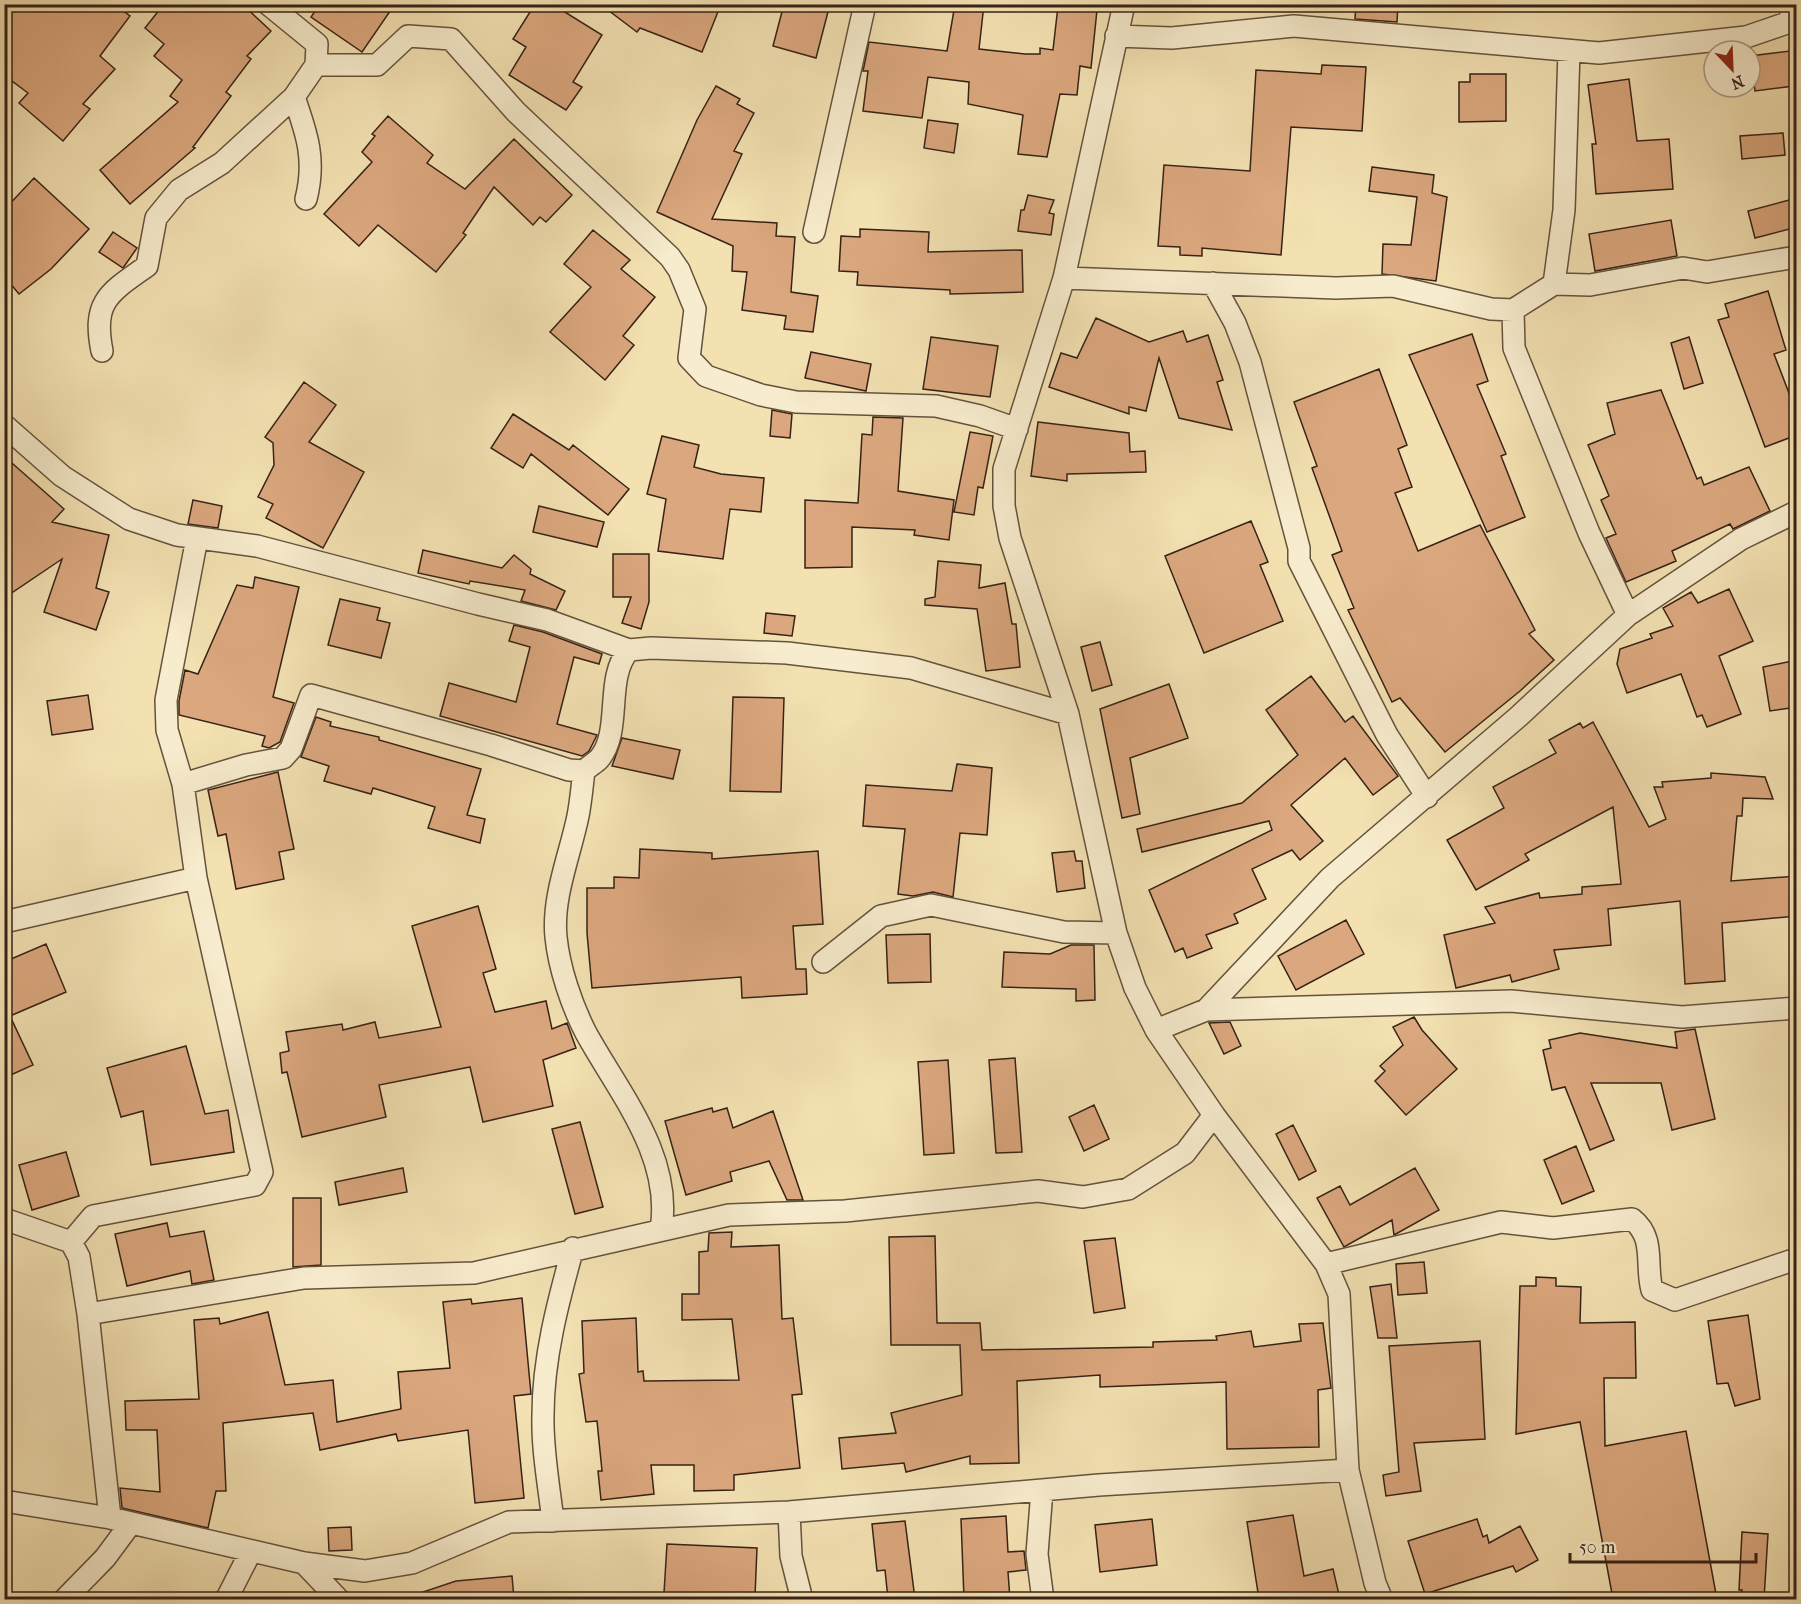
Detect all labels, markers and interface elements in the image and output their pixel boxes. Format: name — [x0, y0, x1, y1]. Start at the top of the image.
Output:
north arrow — [1702, 39, 1762, 99]
text: N — [1728, 71, 1747, 94]
scale bar — [1570, 1526, 1756, 1564]
text: 50 m — [1579, 1537, 1616, 1558]

